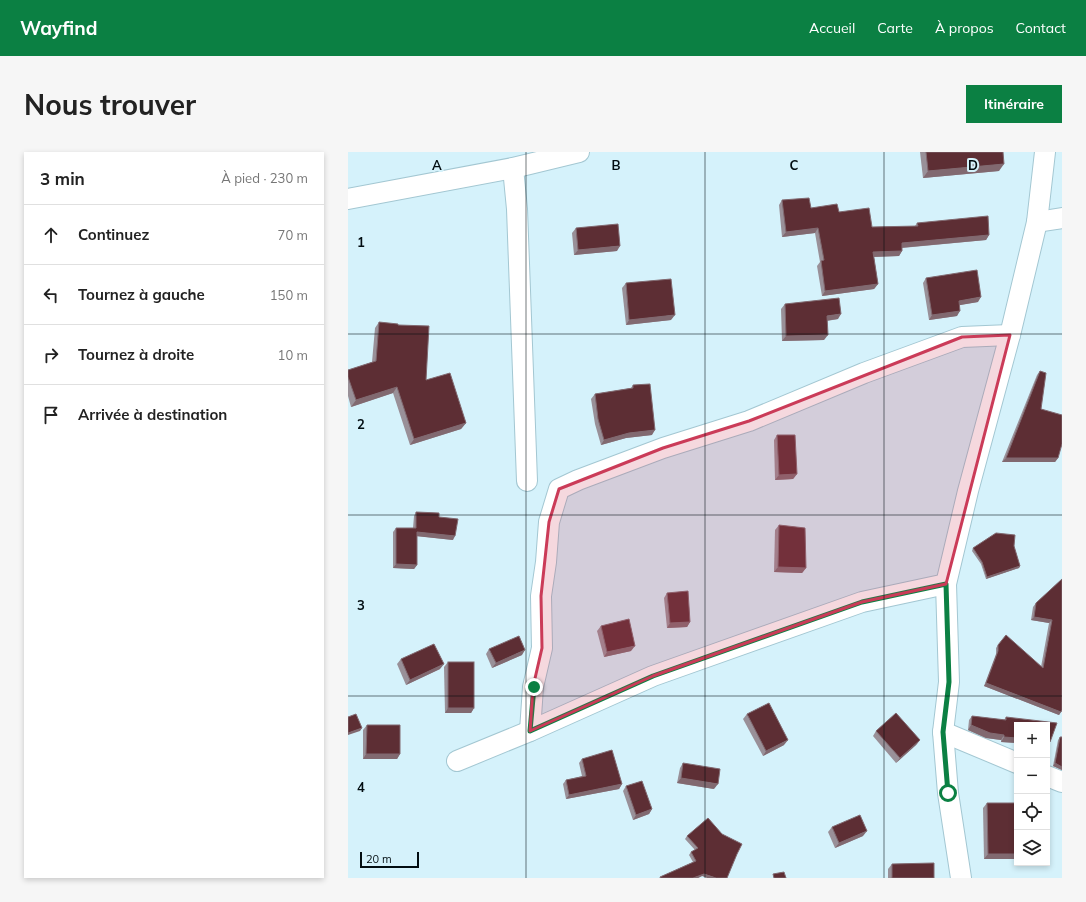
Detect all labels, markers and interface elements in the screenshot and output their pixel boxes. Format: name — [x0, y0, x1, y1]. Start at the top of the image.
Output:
text: Wayfind — [20, 16, 97, 40]
text: Accueil — [809, 19, 855, 37]
text: Carte — [877, 19, 913, 37]
text: À propos — [935, 19, 994, 37]
text: Contact — [1016, 19, 1066, 37]
button: Itinéraire — [966, 85, 1062, 123]
text: Nous trouver — [24, 87, 196, 122]
text: A — [432, 157, 442, 173]
text: B — [612, 157, 621, 173]
text: C — [790, 157, 799, 173]
text: D — [968, 157, 978, 173]
text: 3 min — [40, 168, 85, 189]
text: À pied · 230 m — [221, 170, 308, 186]
icon: ahead — [40, 224, 62, 246]
text: Continuez — [78, 225, 149, 244]
text: 70 m — [278, 227, 308, 243]
text: 1 — [357, 234, 365, 250]
icon: left — [40, 284, 62, 306]
text: Tournez à gauche — [78, 285, 205, 304]
text: 150 m — [270, 287, 308, 303]
icon: right — [40, 344, 62, 366]
text: Tournez à droite — [78, 345, 194, 364]
text: 10 m — [278, 347, 308, 363]
icon: arrive — [40, 404, 62, 426]
text: Arrivée à destination — [78, 405, 227, 424]
text: 2 — [357, 416, 365, 432]
text: 3 — [357, 597, 365, 613]
route end — [525, 678, 543, 696]
map controls — [1014, 722, 1050, 866]
button: + — [1014, 722, 1050, 758]
button: − — [1014, 758, 1050, 794]
text: 4 — [357, 779, 365, 795]
route start — [939, 784, 957, 802]
button: locate — [1014, 794, 1050, 830]
button: layers — [1014, 830, 1050, 866]
scale bar — [360, 850, 419, 869]
text: 20 m — [366, 852, 392, 866]

